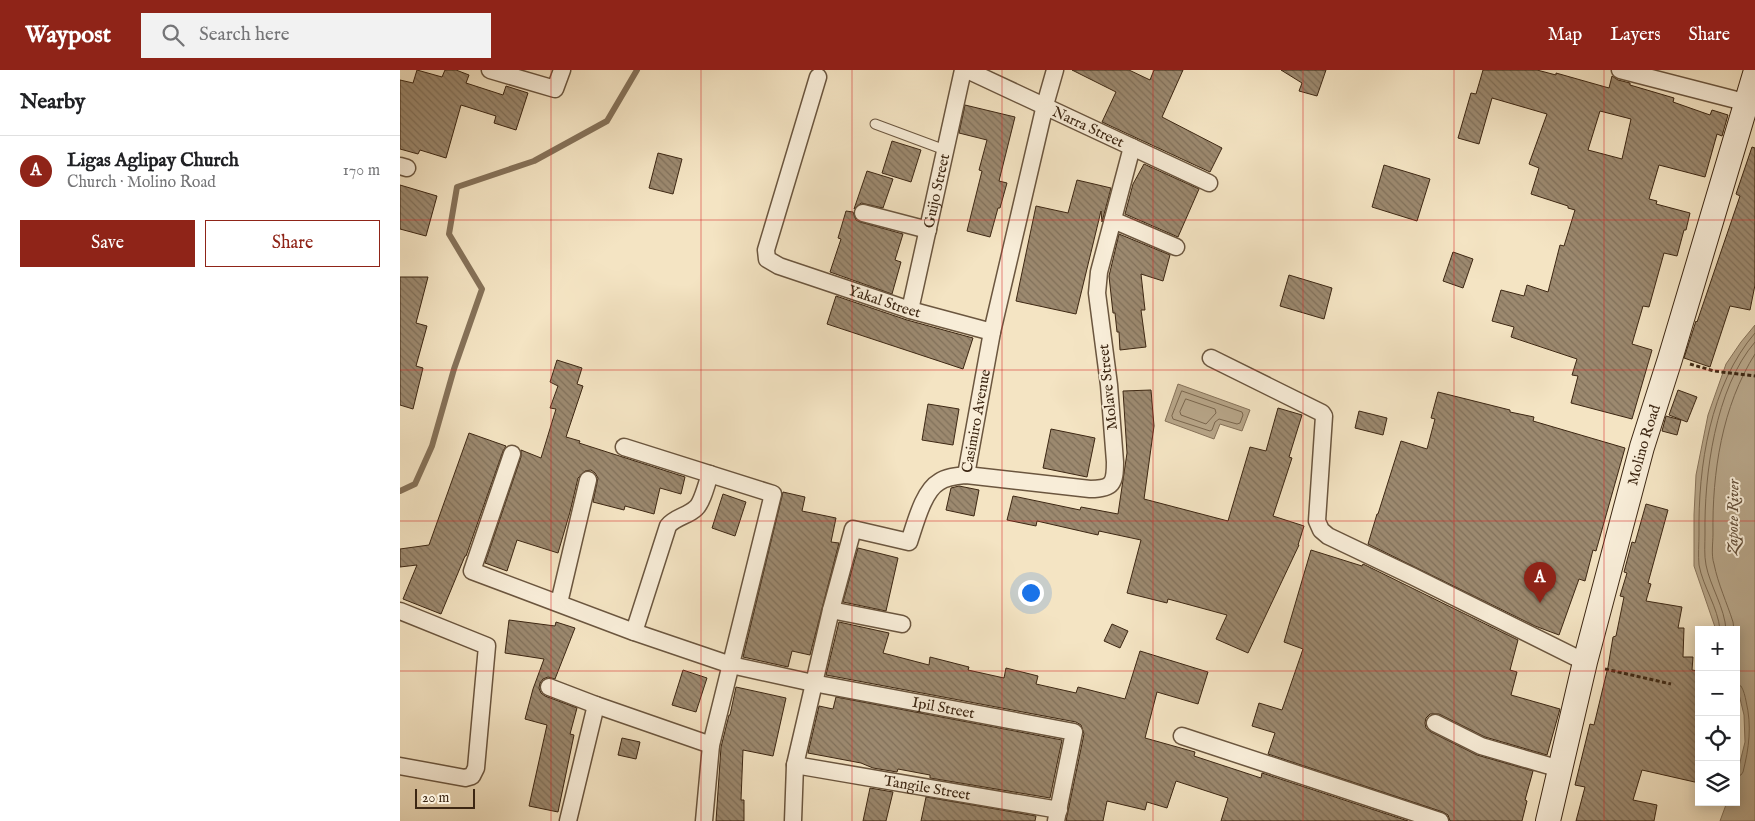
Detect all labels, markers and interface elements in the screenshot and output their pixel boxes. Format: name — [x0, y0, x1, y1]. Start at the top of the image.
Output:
search box — [141, 13, 491, 58]
text: Waypost — [25, 20, 111, 51]
icon: search — [159, 21, 187, 49]
text: Search here — [199, 23, 290, 47]
text: Map — [1548, 24, 1582, 47]
text: Layers — [1610, 24, 1661, 47]
text: Share — [1689, 24, 1730, 47]
text: Nearby — [20, 89, 85, 116]
street label: Narra Street — [1049, 102, 1127, 152]
text: Ligas Aglipay Church — [67, 149, 239, 173]
street label: Guijo Street — [919, 152, 954, 230]
text: A — [31, 161, 41, 181]
text: 170 m — [343, 161, 380, 181]
text: Church · Molino Road — [67, 173, 216, 193]
button: Save — [20, 220, 195, 267]
button: Share — [205, 220, 380, 267]
street label: Yakal Street — [846, 280, 923, 322]
street label: Molave Street — [1094, 343, 1122, 431]
street label: Casimiro Avenue — [957, 367, 995, 474]
street label: Molino Road — [1623, 401, 1665, 488]
water label: Zapote River — [1723, 477, 1745, 557]
pin: A — [1524, 562, 1556, 603]
your location — [1018, 580, 1044, 606]
map controls — [1695, 626, 1740, 806]
button: + — [1695, 626, 1740, 671]
button: − — [1695, 671, 1740, 716]
street label: Ipil Street — [911, 692, 976, 723]
button: locate — [1695, 716, 1740, 761]
button: layers — [1695, 761, 1740, 806]
street label: Tangile Street — [882, 771, 972, 804]
scale bar — [415, 786, 475, 809]
text: 20 m — [422, 789, 449, 807]

